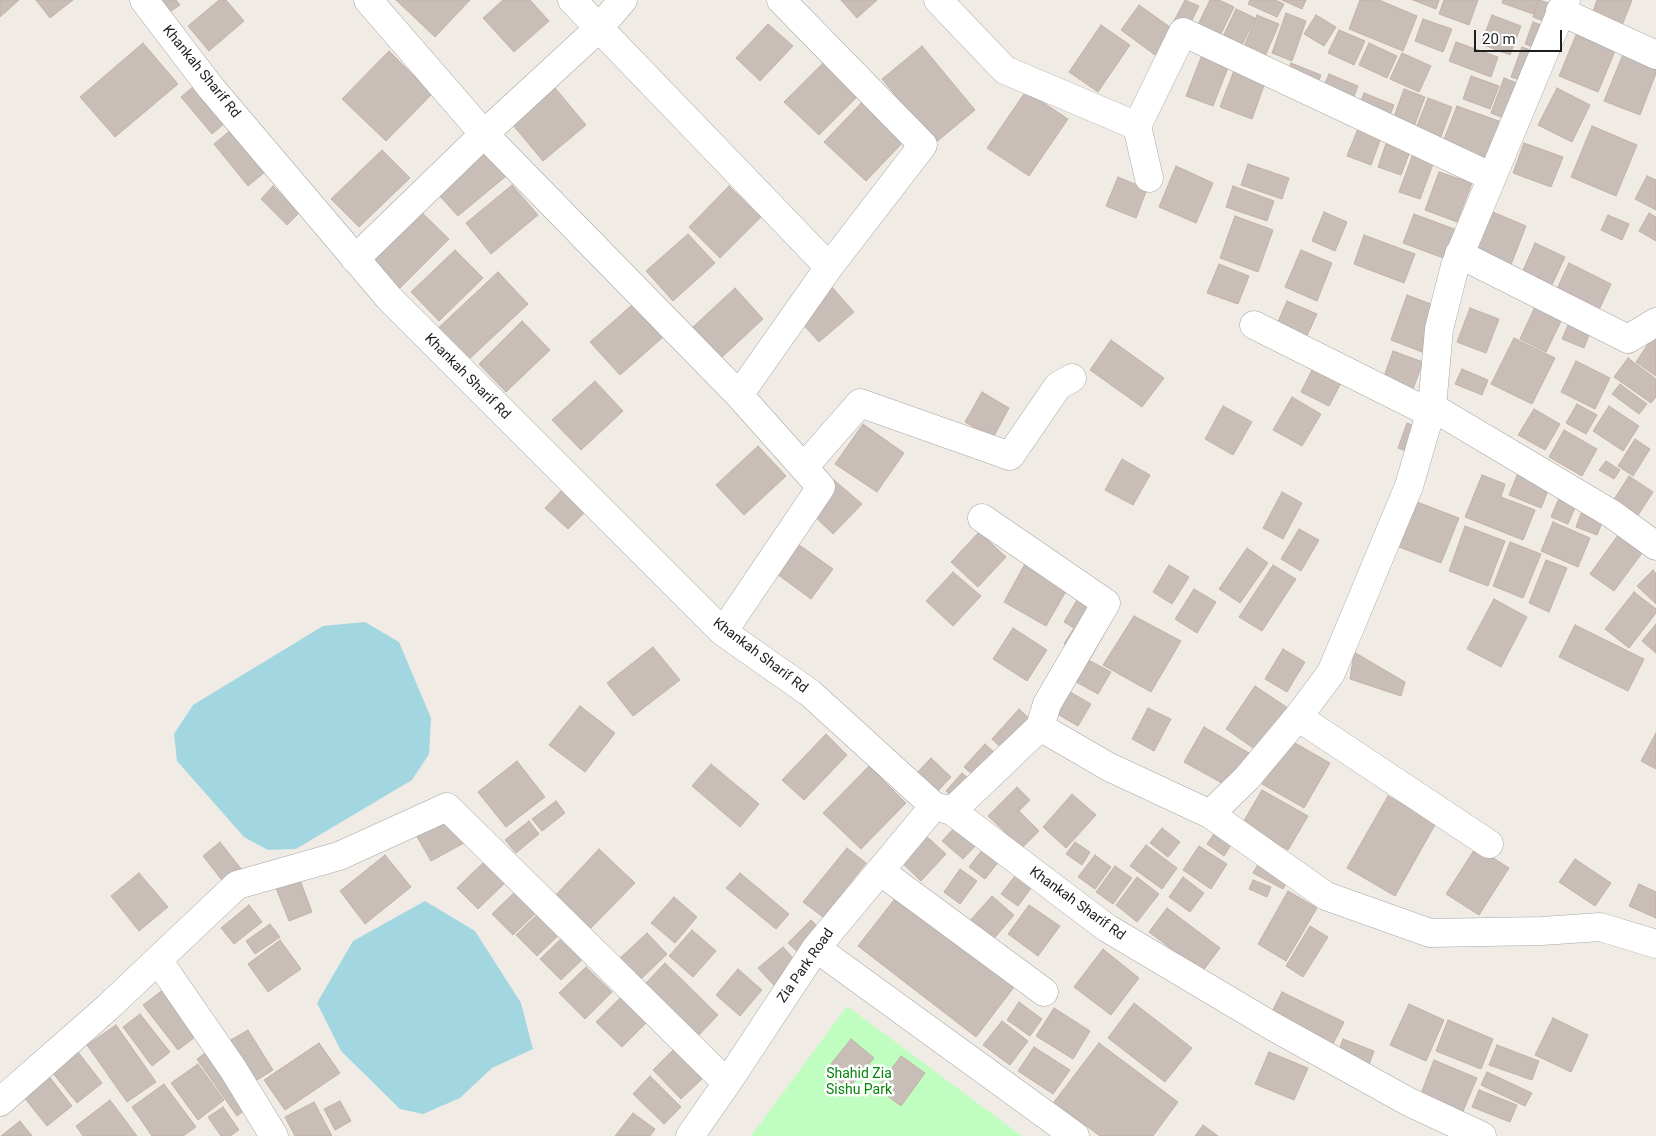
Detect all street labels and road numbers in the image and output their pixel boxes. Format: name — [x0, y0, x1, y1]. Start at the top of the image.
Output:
street label: Khankah Sharif Rd — [158, 22, 244, 122]
street label: Khankah Sharif Rd — [421, 331, 513, 423]
street label: Khankah Sharif Rd — [709, 615, 811, 697]
street label: Khankah Sharif Rd — [1026, 864, 1128, 944]
street label: Zia Park Road — [774, 926, 838, 1006]

